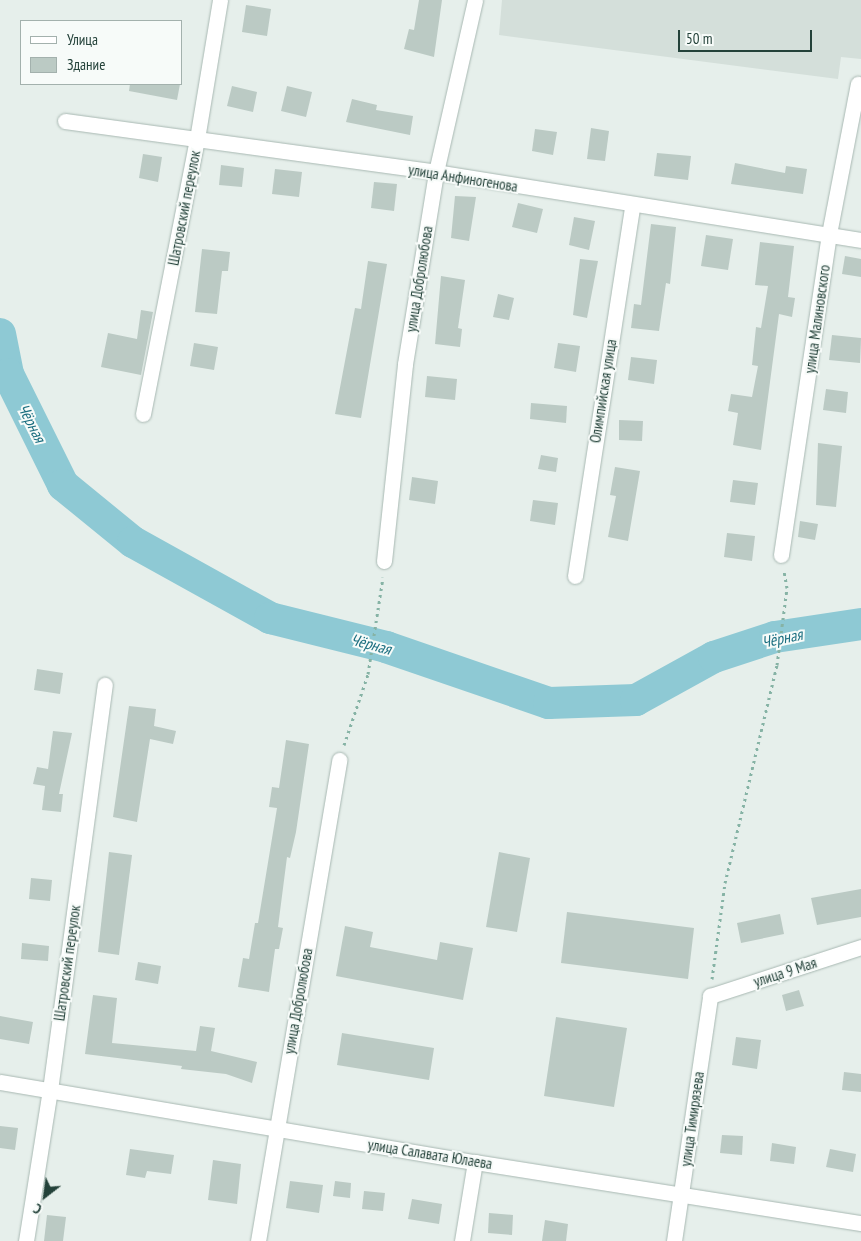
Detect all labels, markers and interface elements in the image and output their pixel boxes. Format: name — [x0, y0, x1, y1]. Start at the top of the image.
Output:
legend — [20, 20, 182, 85]
scale bar — [681, 20, 815, 52]
text: 50 m — [686, 29, 712, 48]
text: Улица — [67, 30, 98, 49]
text: Здание — [67, 55, 105, 74]
street label: Шатровский переулок — [164, 149, 204, 267]
street label: улица Анфиногенова — [407, 160, 519, 196]
street label: улица Добролюбова — [402, 224, 436, 334]
street label: улица Малиновского — [800, 264, 834, 374]
street label: Олимпийская улица — [586, 338, 620, 444]
water label: Чёрная — [14, 400, 50, 446]
water label: Чёрная — [760, 624, 804, 652]
water label: Чёрная — [349, 629, 393, 659]
street label: Шатровский переулок — [50, 904, 84, 1022]
street label: улица Добролюбова — [280, 946, 316, 1056]
street label: улица 9 Мая — [751, 953, 819, 991]
street label: улица Тимирязева — [676, 1070, 708, 1168]
street label: улица Салавата Юлаева — [367, 1135, 493, 1173]
north arrow — [20, 1171, 70, 1221]
text: С — [30, 1200, 45, 1218]

